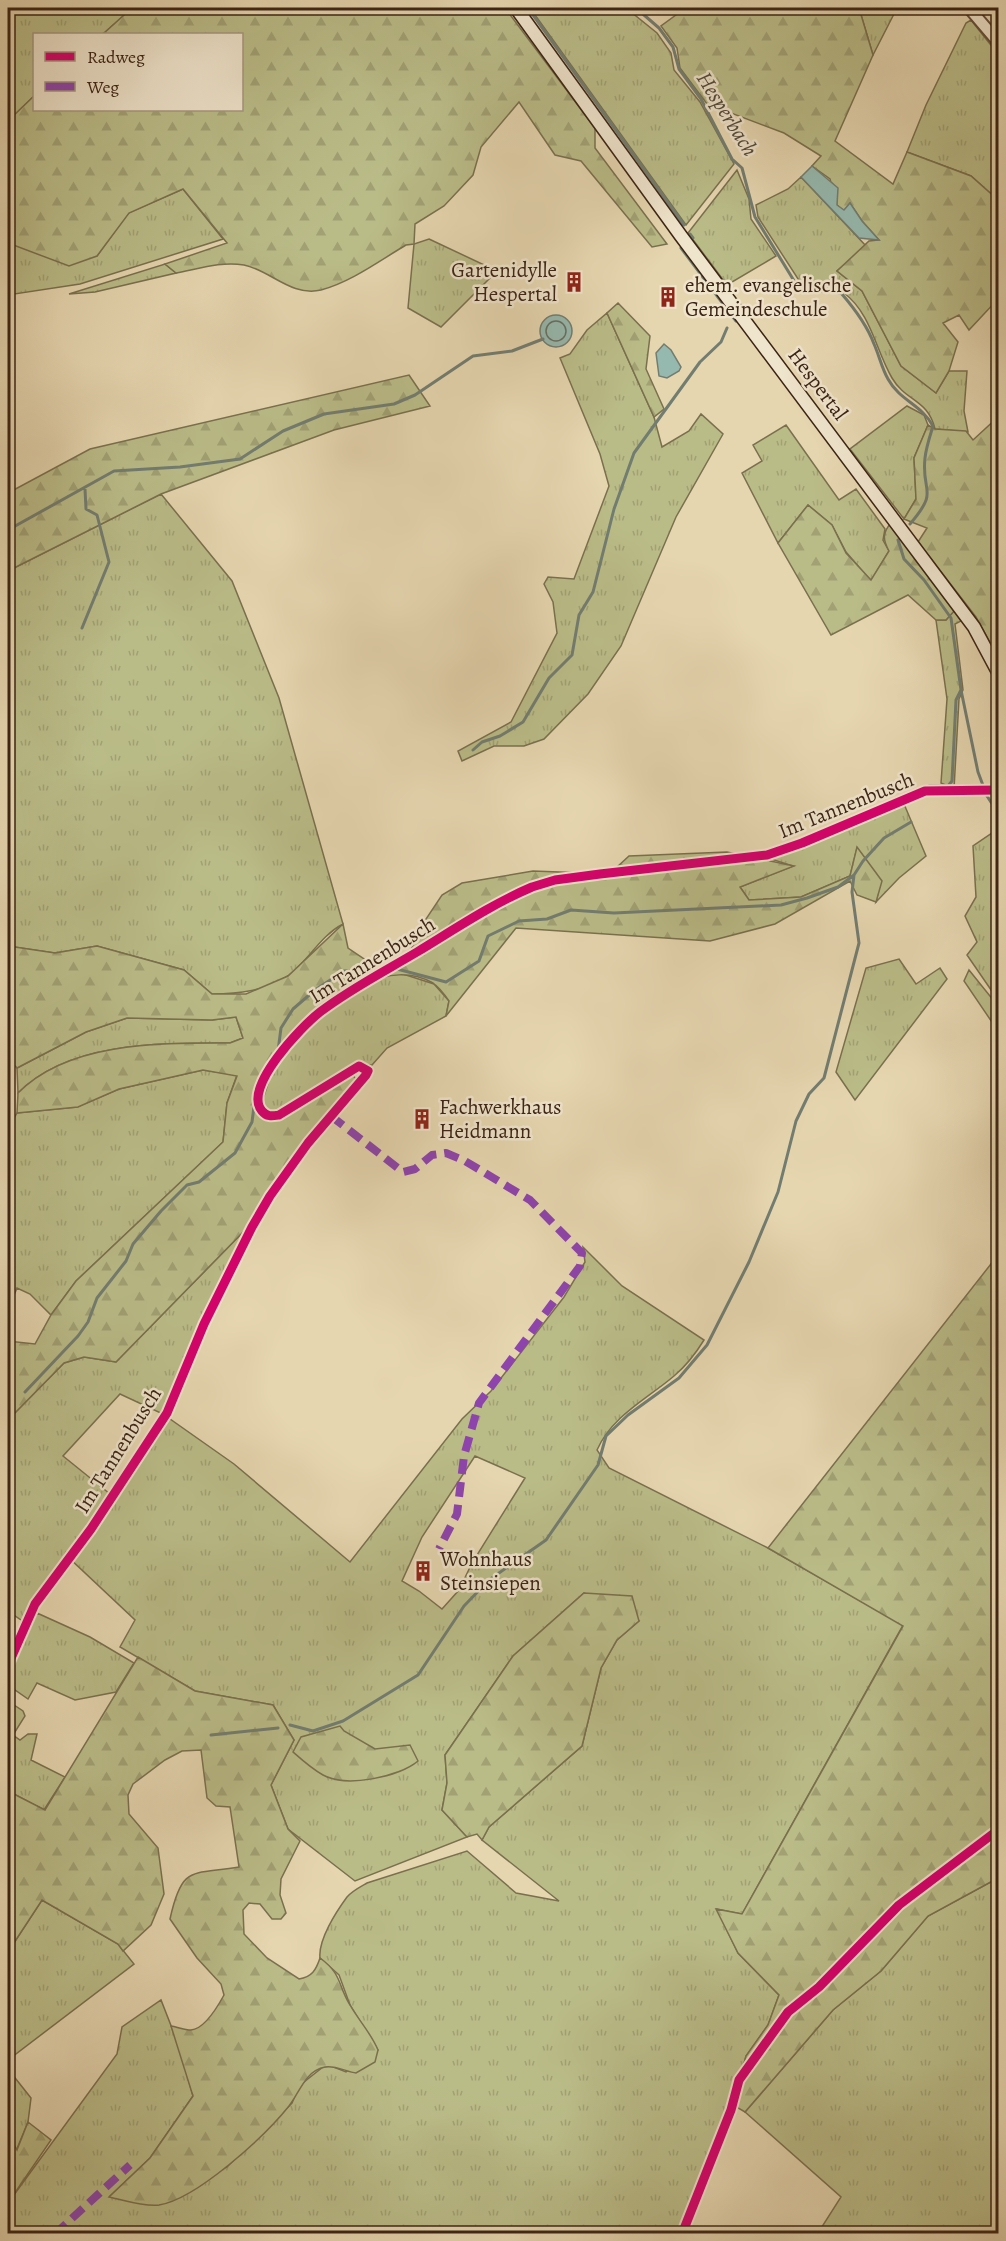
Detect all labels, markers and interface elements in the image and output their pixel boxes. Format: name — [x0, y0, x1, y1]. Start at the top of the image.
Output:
legend — [33, 33, 243, 111]
text: Radweg — [87, 45, 145, 69]
water label: Hesperbach — [689, 66, 765, 162]
text: Weg — [86, 75, 119, 99]
place label: Gartenidylle Hespertal — [451, 256, 557, 308]
building icon: Gartenidylle Hespertal — [562, 270, 586, 294]
place label: ehem. evangelische Gemeindeschule — [685, 271, 851, 323]
building icon: ehem. evangelische Gemeindeschule — [656, 285, 680, 309]
street label: Hespertal — [782, 342, 854, 426]
street label: Im Tannenbusch — [774, 765, 918, 845]
street label: Im Tannenbusch — [304, 910, 440, 1010]
place label: Fachwerkhaus Heidmann — [439, 1093, 562, 1145]
building icon: Fachwerkhaus Heidmann — [410, 1107, 434, 1131]
street label: Im Tannenbusch — [68, 1382, 168, 1518]
place label: Wohnhaus Steinsiepen — [439, 1545, 541, 1597]
building icon: Wohnhaus Steinsiepen — [411, 1559, 435, 1583]

